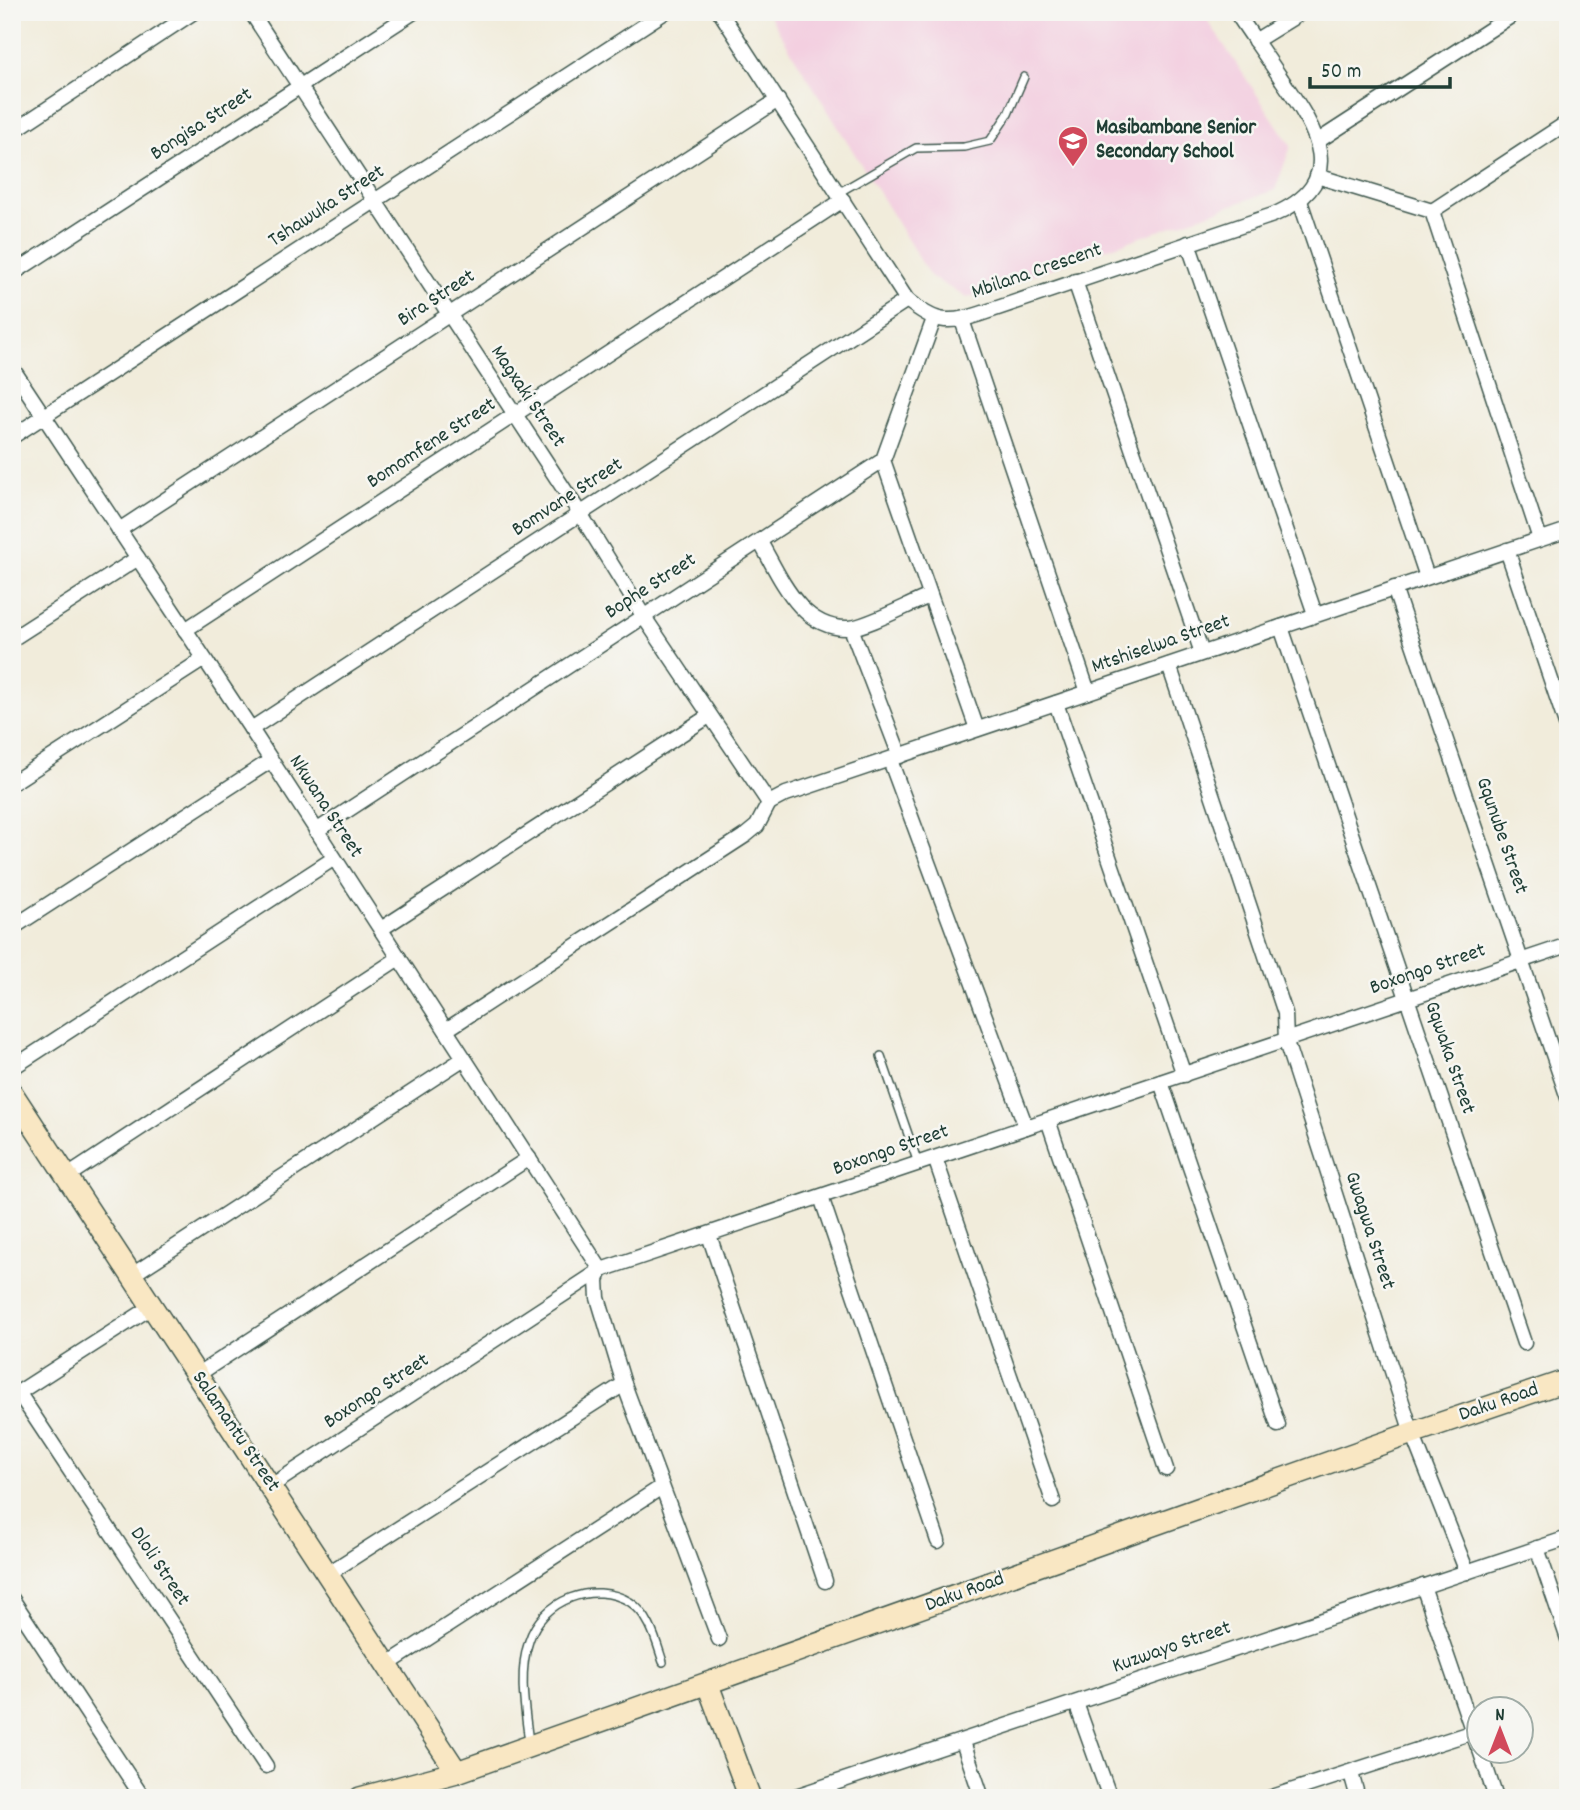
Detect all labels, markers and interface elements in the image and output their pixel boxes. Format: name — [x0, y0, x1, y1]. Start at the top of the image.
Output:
scale bar — [1310, 46, 1450, 90]
text: 50 m — [1321, 58, 1361, 88]
street label: Bongisa Street — [145, 81, 259, 169]
place label: Masibambane Senior Secondary School — [1096, 114, 1257, 168]
school or university icon: Masibambane Senior Secondary School — [1056, 124, 1090, 168]
street label: Tshawuka Street — [263, 158, 391, 256]
street label: Mbilana Crescent — [968, 236, 1106, 308]
street label: Bira Street — [392, 263, 482, 335]
street label: Magxaki Street — [482, 340, 572, 454]
street label: Bomomfene Street — [361, 391, 503, 497]
street label: Bomvane Street — [507, 451, 630, 545]
street label: Bophe Street — [599, 546, 703, 628]
street label: Mtshiselwa Street — [1088, 607, 1235, 683]
street label: Nkwana Street — [280, 749, 370, 865]
street label: Gqunube Street — [1467, 773, 1535, 899]
street label: Boxongo Street — [1366, 936, 1490, 1004]
street label: Gqwaka Street — [1416, 998, 1482, 1119]
street label: Boxongo Street — [829, 1117, 953, 1185]
street label: Gwagwa Street — [1336, 1168, 1402, 1294]
street label: Boxongo Street — [318, 1346, 436, 1437]
street label: Salamantu Street — [183, 1365, 287, 1499]
street label: Daku Road — [1455, 1375, 1543, 1431]
street label: Dloli Street — [121, 1521, 197, 1613]
street label: Daku Road — [921, 1565, 1009, 1621]
street label: Kuzwayo Street — [1109, 1614, 1236, 1682]
north arrow — [1464, 1694, 1534, 1764]
text: N — [1495, 1703, 1505, 1730]

